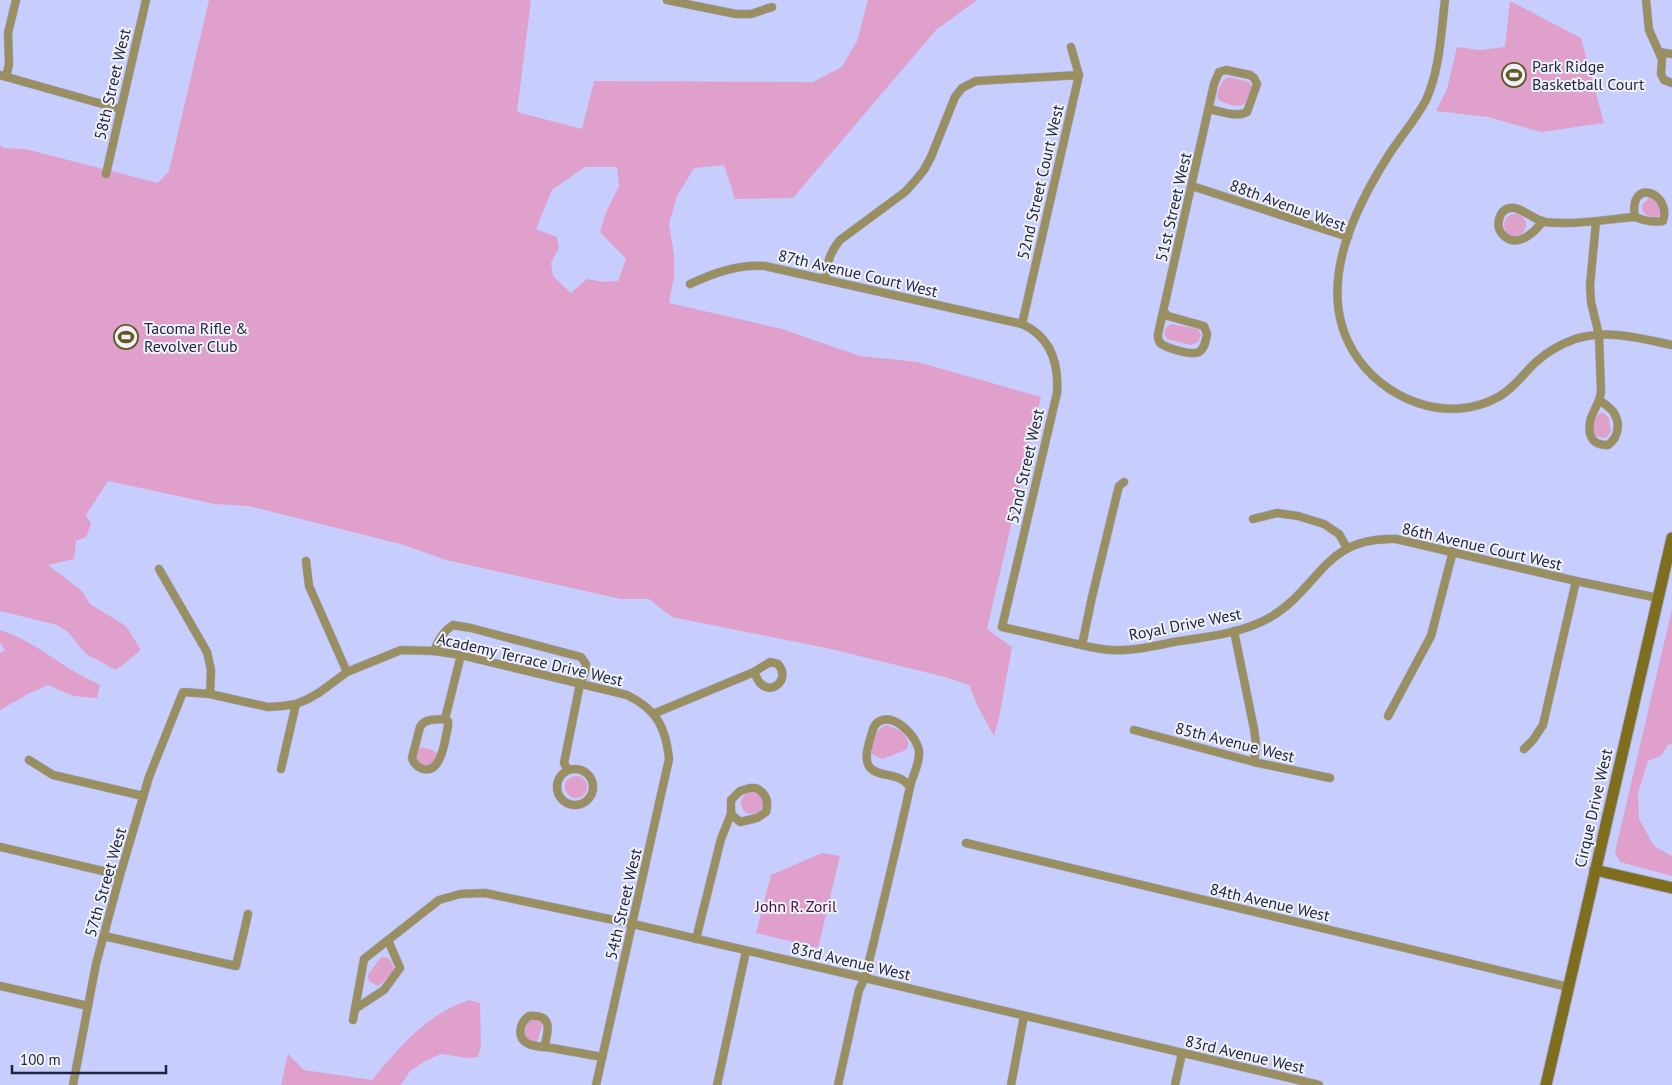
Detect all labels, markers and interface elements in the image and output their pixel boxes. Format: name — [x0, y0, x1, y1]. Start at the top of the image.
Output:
street label: 58th Street West — [89, 26, 135, 142]
place label: Park Ridge Basketball Court — [1532, 56, 1645, 94]
sports icon: Park Ridge Basketball Court — [1501, 62, 1527, 88]
street label: 52nd Street Court West — [1012, 102, 1068, 261]
street label: 51st Street West — [1151, 150, 1195, 264]
street label: 88th Avenue West — [1227, 175, 1349, 235]
street label: 87th Avenue Court West — [776, 245, 940, 301]
place label: Tacoma Rifle & Revolver Club — [144, 318, 248, 356]
sports icon: Tacoma Rifle & Revolver Club — [113, 324, 139, 350]
street label: 52nd Street West — [1002, 406, 1048, 525]
street label: 86th Avenue Court West — [1400, 518, 1564, 574]
street label: Royal Drive West — [1127, 603, 1243, 645]
street label: Academy Terrace Drive West — [435, 628, 626, 690]
street label: 85th Avenue West — [1173, 718, 1297, 767]
street label: Cirque Drive West — [1570, 746, 1617, 869]
street label: 57th Street West — [80, 824, 130, 939]
street label: 54th Street West — [600, 846, 646, 962]
street label: 84th Avenue West — [1208, 879, 1332, 926]
park label: John R. Zoril — [754, 896, 837, 916]
street label: 83rd Avenue West — [789, 938, 913, 985]
street label: 83rd Avenue West — [1183, 1031, 1307, 1078]
scale bar — [12, 1042, 166, 1074]
text: 100 m — [20, 1050, 61, 1069]

